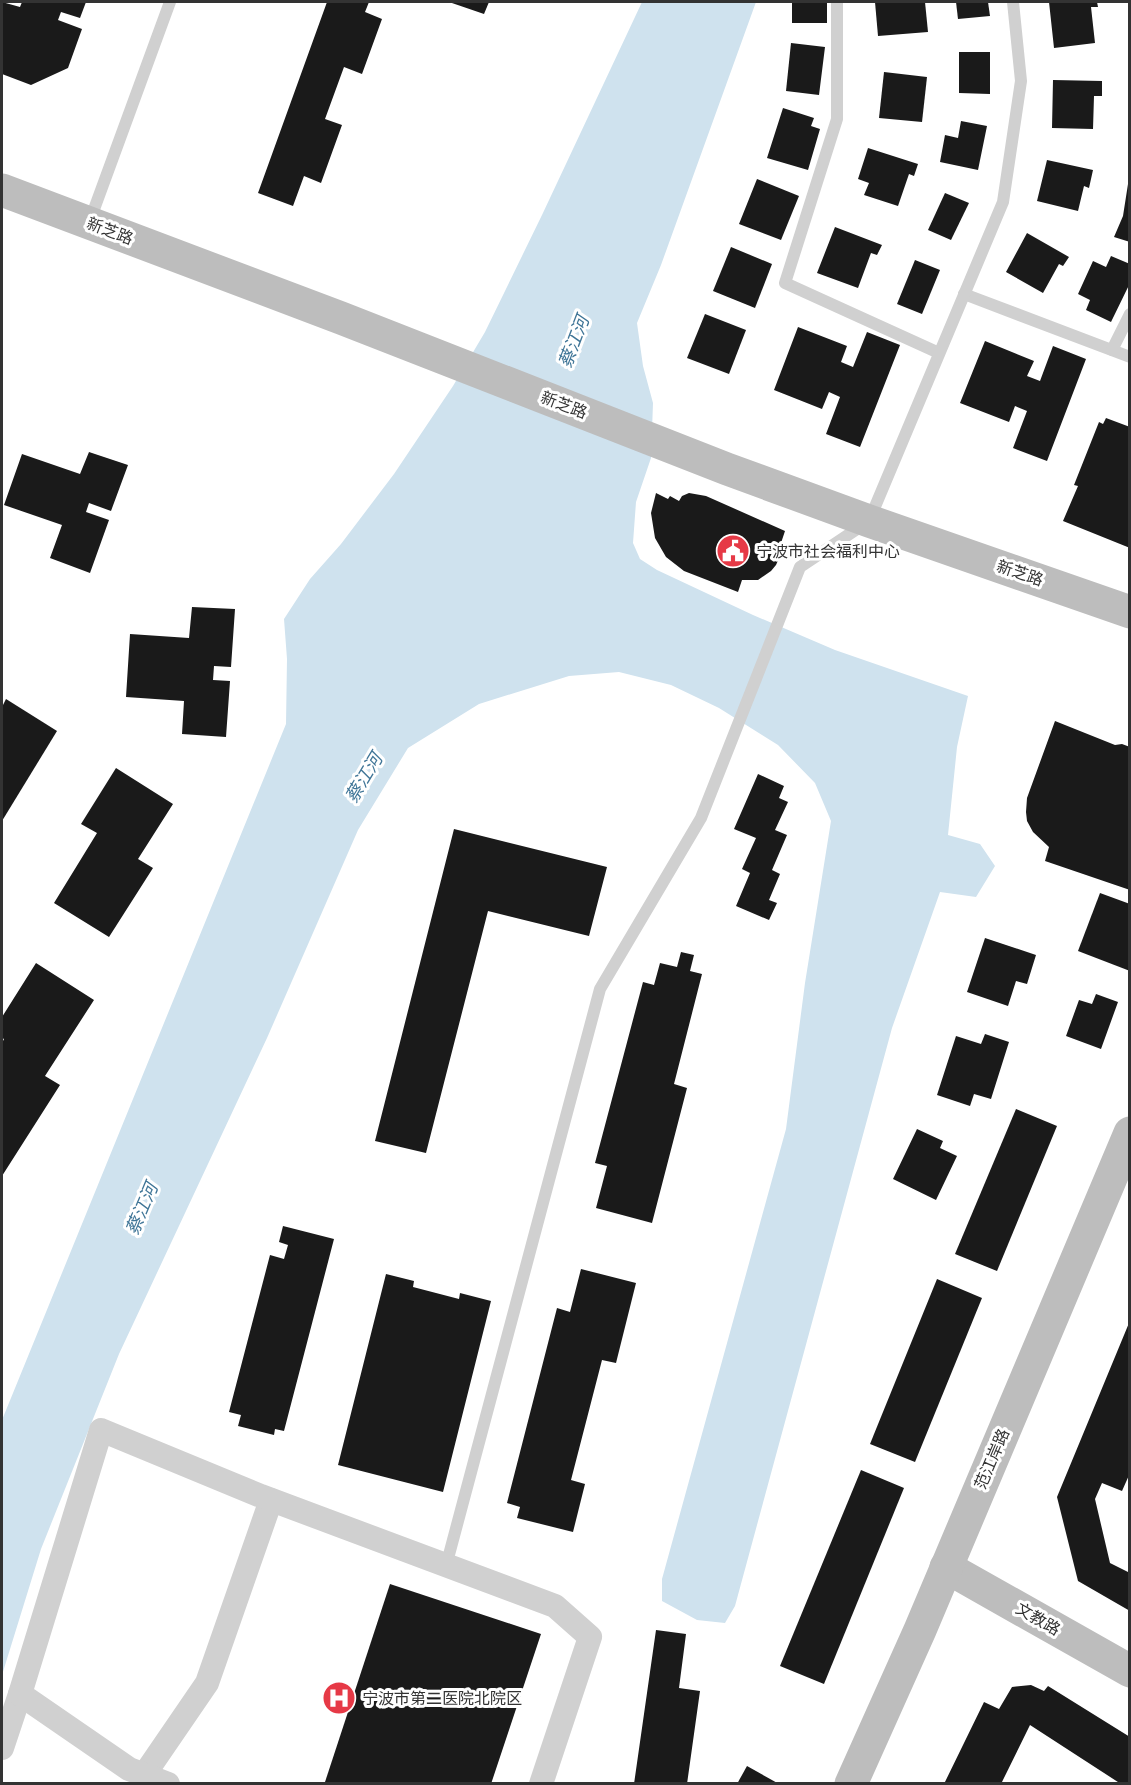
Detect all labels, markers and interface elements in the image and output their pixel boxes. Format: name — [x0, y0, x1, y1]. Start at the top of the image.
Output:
street label: 新芝路 — [84, 214, 136, 248]
water label: 蔡江河 — [554, 310, 595, 371]
street label: 新芝路 — [538, 388, 590, 422]
public building icon: 宁波市社会福利中心 — [715, 533, 751, 569]
place label: 宁波市社会福利中心 — [756, 542, 900, 561]
street label: 新芝路 — [994, 556, 1046, 590]
water label: 蔡江河 — [341, 747, 389, 807]
water label: 蔡江河 — [121, 1177, 164, 1238]
street label: 范江岸路 — [971, 1426, 1013, 1492]
street label: 文教路 — [1012, 1599, 1064, 1639]
hospital icon: 宁波市第二医院北院区 — [321, 1680, 357, 1716]
place label: 宁波市第二医院北院区 — [362, 1689, 522, 1708]

